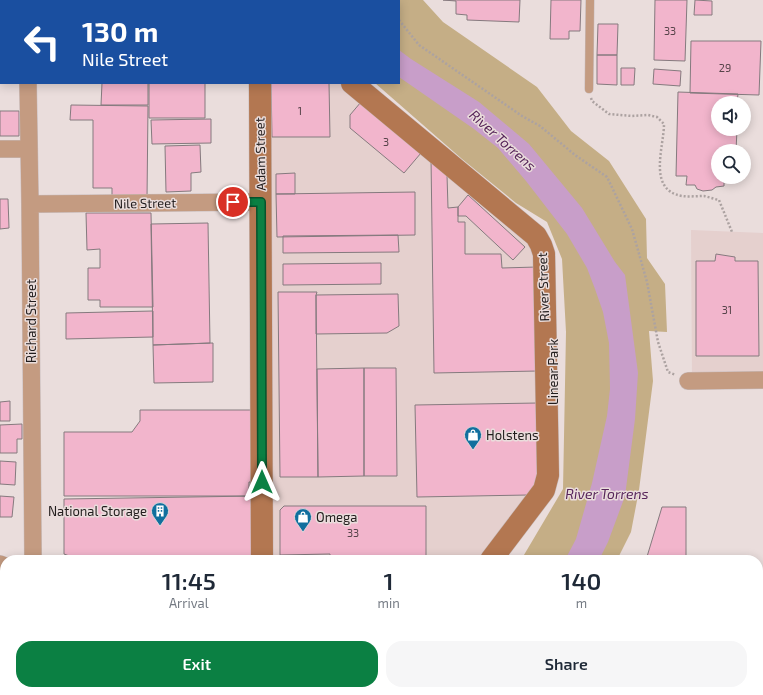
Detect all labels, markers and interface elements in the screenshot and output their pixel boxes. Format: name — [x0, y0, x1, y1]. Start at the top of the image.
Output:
text: 130 m — [82, 14, 158, 48]
icon: left — [16, 16, 68, 68]
house number: 33 — [664, 24, 676, 37]
text: Nile Street — [82, 48, 168, 70]
house number: 29 — [719, 61, 731, 74]
map controls — [711, 96, 751, 184]
button: sound — [711, 96, 751, 136]
house number: 1 — [298, 104, 302, 117]
water label: River Torrens — [466, 106, 540, 174]
street label: Adam Street — [251, 117, 269, 191]
house number: 3 — [383, 135, 389, 148]
button: search — [711, 144, 751, 184]
pin — [216, 185, 250, 219]
icon: arrive — [222, 191, 244, 213]
street label: Nile Street — [114, 194, 176, 212]
street label: River Street — [534, 252, 552, 322]
street label: Richard Street — [23, 279, 39, 363]
house number: 31 — [722, 303, 732, 316]
street label: Linear Park — [545, 339, 561, 405]
shop icon: Holstens — [463, 425, 483, 450]
place label: Holstens — [486, 427, 539, 443]
position arrow — [241, 461, 283, 503]
water label: River Torrens — [565, 485, 649, 502]
building icon: National Storage — [150, 501, 170, 526]
place label: National Storage — [48, 503, 147, 519]
shop icon: Omega — [293, 507, 313, 532]
place label: Omega — [316, 509, 357, 525]
house number: 33 — [347, 526, 359, 539]
text: 11:45 — [162, 566, 216, 595]
text: 1 — [384, 566, 394, 595]
text: 140 — [561, 566, 601, 595]
text: Arrival — [169, 595, 209, 611]
text: min — [378, 595, 400, 611]
text: m — [576, 595, 587, 611]
button: Exit — [16, 641, 378, 687]
button: Share — [386, 641, 747, 687]

